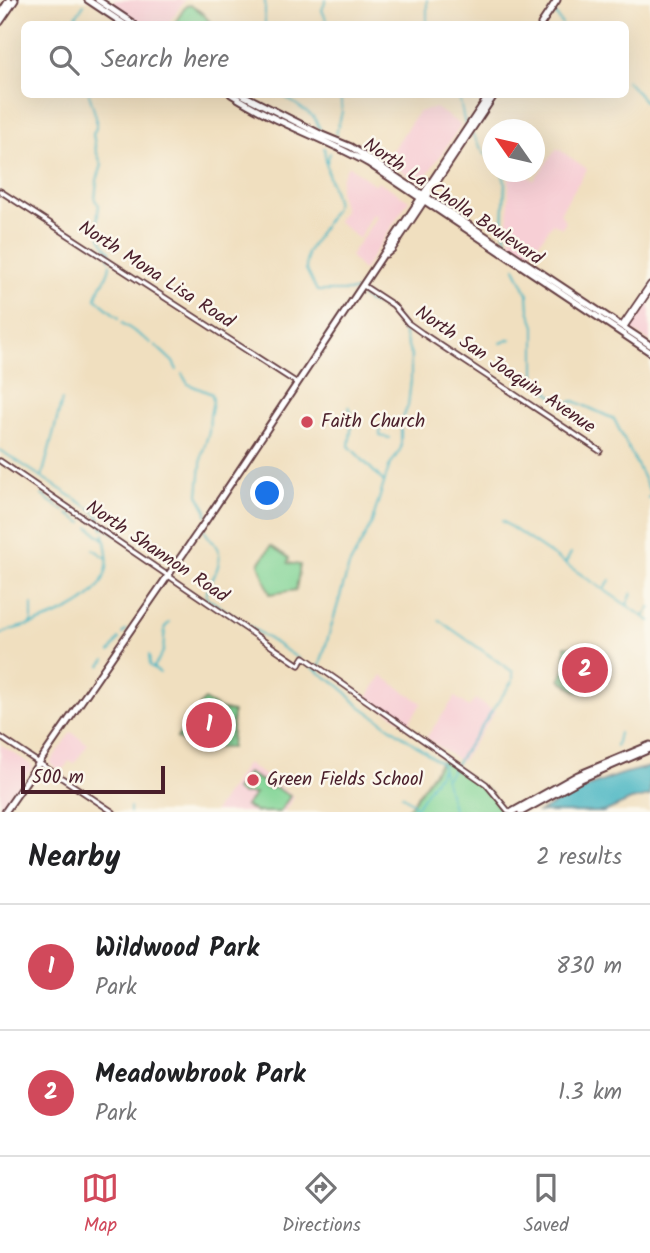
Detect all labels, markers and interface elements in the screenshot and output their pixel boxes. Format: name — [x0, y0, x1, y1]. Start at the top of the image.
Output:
search box — [21, 21, 629, 98]
text: Search here — [101, 39, 229, 81]
icon: search — [45, 41, 83, 79]
north arrow — [482, 119, 545, 182]
street label: North La Cholla Boulevard — [357, 130, 550, 274]
street label: North Mona Lisa Road — [72, 213, 240, 337]
street label: North San Joaquin Avenue — [409, 298, 602, 442]
place label: Faith Church — [321, 407, 425, 437]
marker: Faith Church — [299, 414, 315, 430]
your location — [250, 476, 284, 510]
street label: North Shannon Road — [79, 493, 235, 611]
pin: 2 — [562, 644, 608, 696]
pin: 1 — [186, 699, 232, 751]
scale bar — [21, 763, 164, 795]
text: 500 m — [32, 763, 84, 793]
place label: Green Fields School — [267, 765, 424, 795]
marker: Green Fields School — [245, 772, 261, 788]
text: Nearby — [28, 834, 120, 882]
text: 2 results — [536, 840, 622, 876]
text: Wildwood Park — [95, 928, 259, 970]
text: 1 — [48, 949, 54, 985]
text: 830 m — [556, 949, 622, 985]
text: Park — [95, 970, 137, 1006]
text: Meadowbrook Park — [95, 1054, 305, 1096]
text: 2 — [44, 1075, 58, 1111]
text: 1.3 km — [558, 1075, 622, 1111]
text: Park — [95, 1096, 137, 1132]
tab: Map — [81, 1169, 119, 1241]
tab: Directions — [282, 1169, 361, 1241]
tab: Saved — [524, 1169, 569, 1241]

